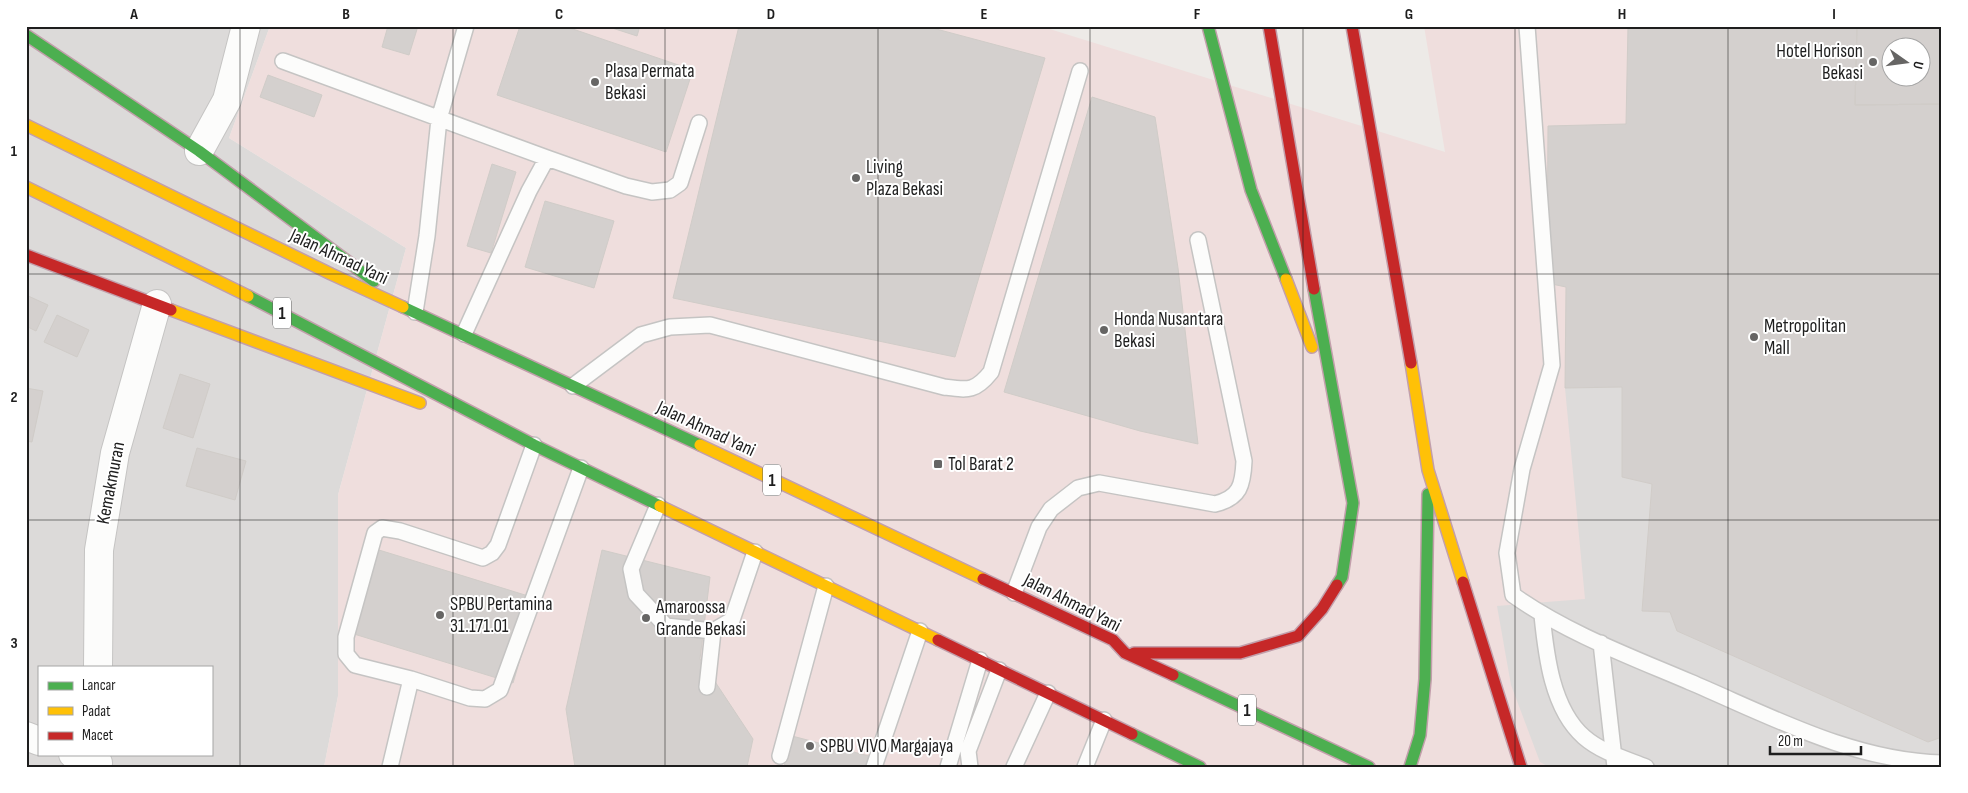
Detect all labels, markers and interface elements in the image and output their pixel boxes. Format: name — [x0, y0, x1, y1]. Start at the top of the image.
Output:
text: A — [129, 5, 138, 24]
text: B — [342, 5, 350, 24]
text: C — [555, 5, 563, 24]
text: D — [767, 5, 775, 24]
text: E — [981, 5, 988, 24]
text: F — [1194, 5, 1201, 24]
text: G — [1405, 5, 1413, 24]
text: H — [1618, 5, 1626, 24]
text: I — [1832, 5, 1836, 24]
north arrow — [1880, 38, 1930, 88]
place label: Hotel Horison Bekasi — [1776, 40, 1863, 85]
marker: Hotel Horison Bekasi — [1867, 56, 1879, 68]
text: U — [1909, 59, 1927, 71]
place label: Plasa Permata Bekasi — [605, 60, 695, 105]
marker: Plasa Permata Bekasi — [589, 76, 601, 88]
text: 1 — [11, 142, 18, 161]
place label: Living Plaza Bekasi — [866, 156, 943, 201]
marker: Living Plaza Bekasi — [850, 172, 862, 184]
street label: Jalan Ahmad Yani — [285, 224, 392, 290]
road number: 1 — [273, 298, 291, 328]
place label: Honda Nusantara Bekasi — [1114, 308, 1223, 353]
place label: Metropolitan Mall — [1764, 315, 1846, 360]
marker: Honda Nusantara Bekasi — [1098, 324, 1110, 336]
marker: Metropolitan Mall — [1748, 331, 1760, 343]
text: 2 — [10, 388, 18, 407]
street label: Jalan Ahmad Yani — [652, 396, 759, 462]
street label: Kemakmuran — [92, 440, 130, 526]
place label: Tol Barat 2 — [948, 453, 1014, 476]
marker: Tol Barat 2 — [932, 458, 944, 470]
road number: 1 — [763, 464, 781, 496]
street label: Jalan Ahmad Yani — [1019, 568, 1125, 637]
place label: SPBU Pertamina 31.171.01 — [450, 593, 553, 638]
place label: Amaroossa Grande Bekasi — [655, 596, 746, 641]
marker: SPBU Pertamina 31.171.01 — [434, 609, 446, 621]
marker: Amaroossa Grande Bekasi — [640, 612, 652, 624]
text: 3 — [10, 634, 18, 653]
legend — [38, 666, 212, 756]
text: Lancar — [82, 676, 116, 695]
road number: 1 — [1238, 694, 1256, 726]
text: Padat — [82, 702, 111, 721]
scale bar — [1770, 723, 1862, 755]
text: Macet — [82, 726, 114, 745]
text: 20 m — [1778, 732, 1803, 751]
place label: SPBU VIVO Margajaya — [820, 735, 953, 758]
marker: SPBU VIVO Margajaya — [804, 740, 816, 752]

